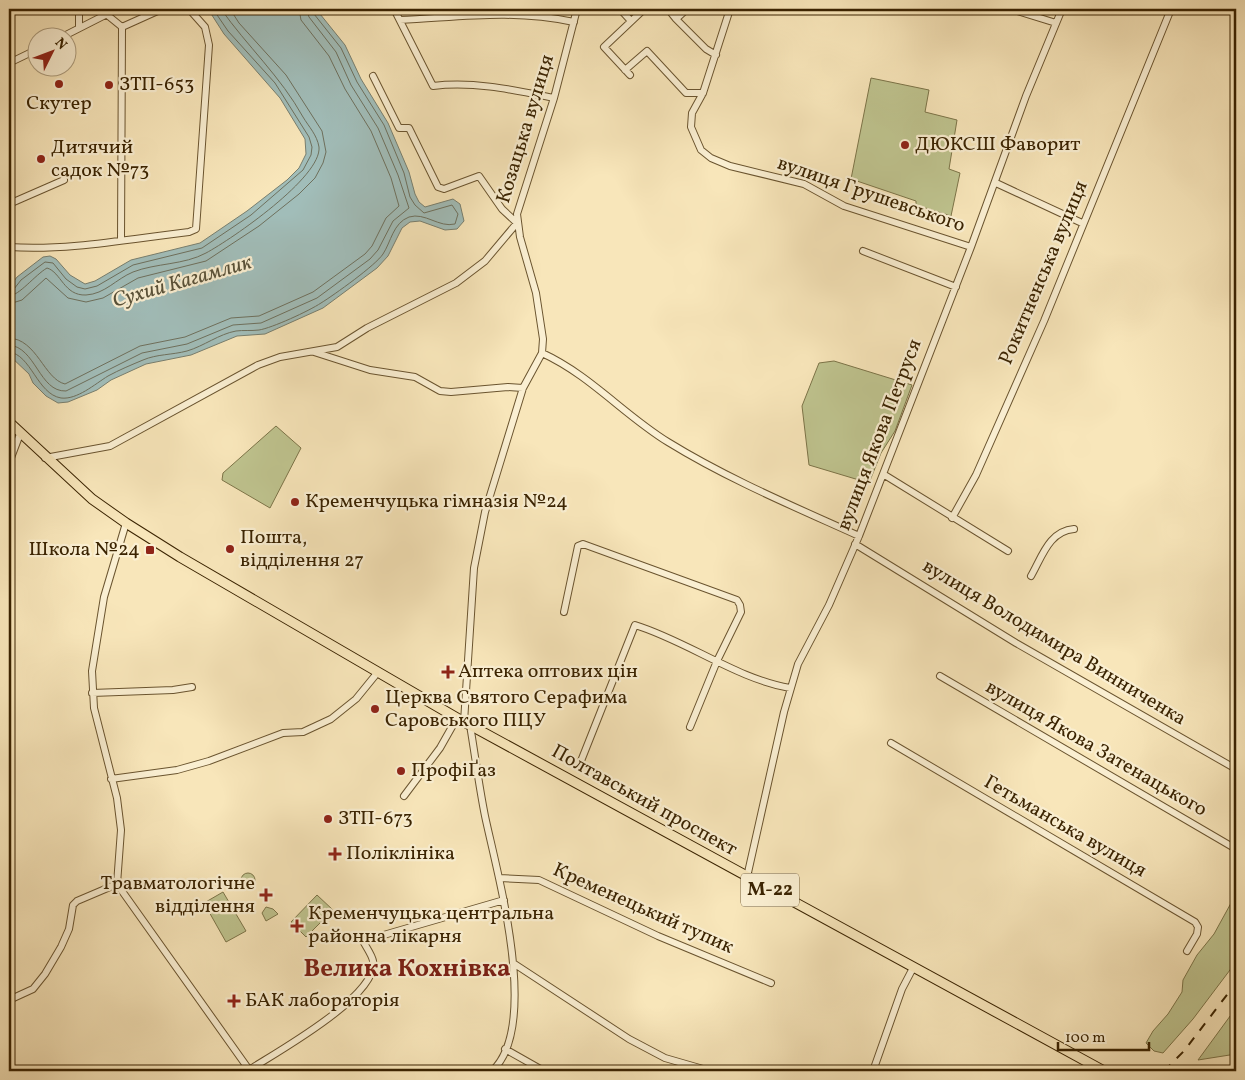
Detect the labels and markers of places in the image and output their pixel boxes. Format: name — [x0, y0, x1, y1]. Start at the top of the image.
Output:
place label: ЗТП-653 — [119, 71, 194, 99]
marker: Скутер — [53, 78, 65, 90]
marker: ЗТП-653 — [103, 79, 115, 91]
place label: Скутер — [26, 90, 92, 118]
place label: ДЮКСШ Фаворит — [915, 131, 1080, 159]
place label: Дитячий садок №73 — [51, 134, 149, 185]
marker: ДЮКСШ Фаворит — [899, 139, 911, 151]
marker: Дитячий садок №73 — [35, 153, 47, 165]
place label: Кременчуцька гімназія №24 — [305, 488, 568, 516]
marker: Кременчуцька гімназія №24 — [289, 496, 301, 508]
place label: Пошта, відділення 27 — [240, 524, 364, 575]
place label: Школа №24 — [29, 536, 140, 564]
marker: Пошта, відділення 27 — [224, 543, 236, 555]
marker: Школа №24 — [144, 544, 156, 556]
place label: Аптека оптових цін — [458, 658, 638, 686]
marker: Аптека оптових цін — [442, 666, 454, 678]
place label: Церква Святого Серафима Саровського ПЦУ — [385, 684, 628, 735]
marker: Церква Святого Серафима Саровського ПЦУ — [369, 703, 381, 715]
place label: ПрофіҐаз — [411, 757, 496, 785]
marker: ПрофіҐаз — [395, 765, 407, 777]
place label: ЗТП-673 — [338, 805, 413, 833]
marker: ЗТП-673 — [322, 813, 334, 825]
place label: Поліклініка — [346, 840, 455, 868]
marker: Поліклініка — [328, 847, 342, 861]
place label: Травматологічне відділення — [101, 870, 255, 921]
marker: Травматологічне відділення — [259, 888, 273, 902]
place label: Кременчуцька центральна районна лікарня — [308, 900, 554, 951]
marker: Кременчуцька центральна районна лікарня — [290, 919, 304, 933]
place label: БАК лабораторія — [245, 987, 400, 1015]
marker: БАК лабораторія — [227, 994, 241, 1008]

